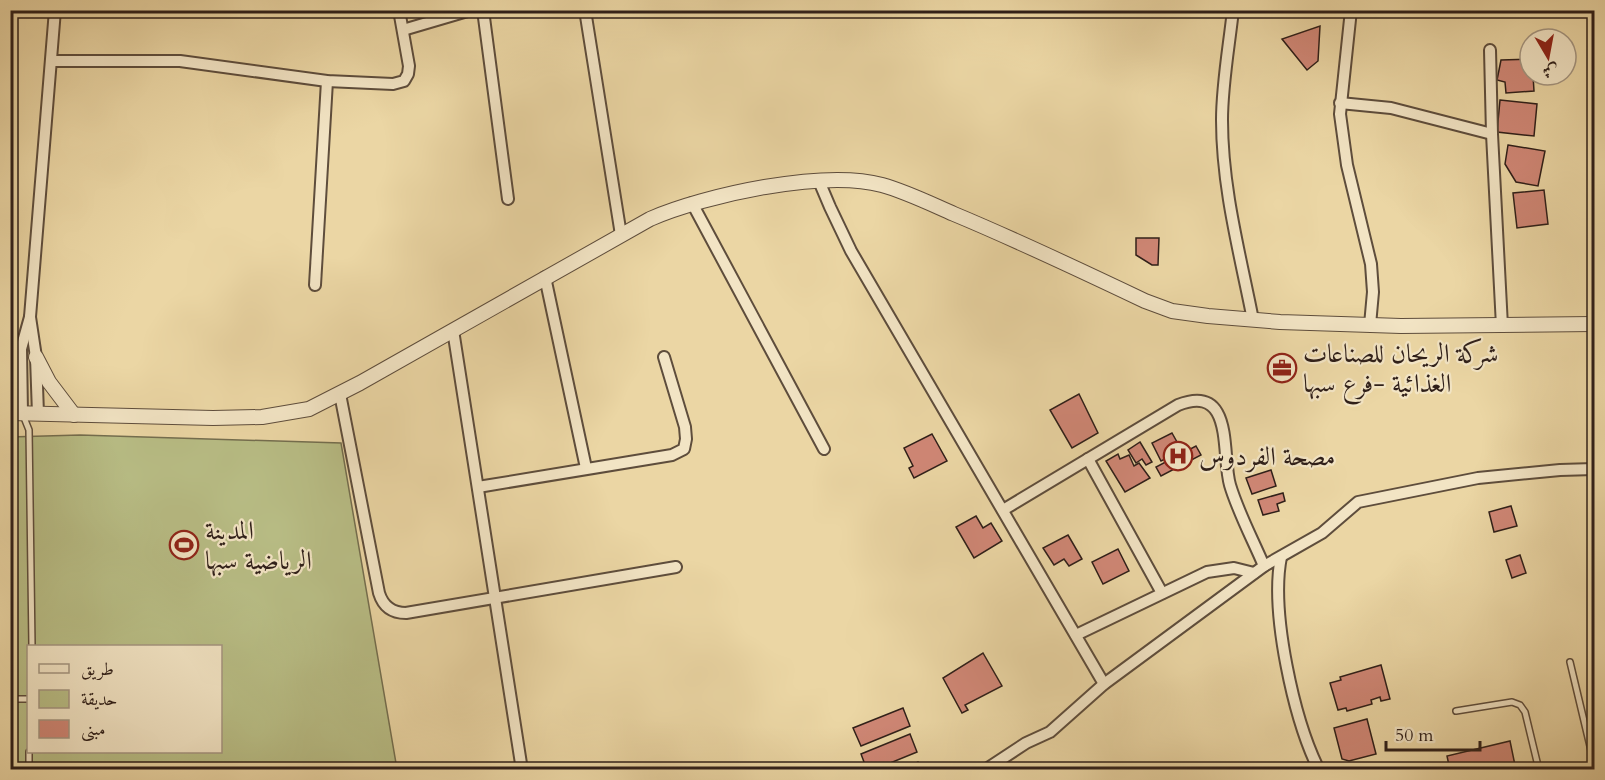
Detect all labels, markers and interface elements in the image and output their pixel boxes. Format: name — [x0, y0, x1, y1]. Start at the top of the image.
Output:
north arrow — [1518, 27, 1578, 87]
text: ش — [1541, 59, 1560, 83]
place label: شركة الريحان للصناعات الغذائية -فرع سبها — [1303, 336, 1499, 405]
office icon: شركة الريحان للصناعات الغذائية -فرع سبها — [1266, 352, 1298, 384]
place label: مصحة الفردوس — [1199, 439, 1335, 474]
hospital icon: مصحة الفردوس — [1162, 440, 1194, 472]
place label: المدينة الرياضية سبها — [205, 513, 312, 578]
sports icon: المدينة الرياضية سبها — [168, 529, 200, 561]
legend — [27, 645, 222, 753]
text: طريق — [81, 657, 114, 682]
text: حديقة — [81, 687, 117, 712]
scale bar — [1386, 714, 1480, 752]
text: مبنى — [81, 717, 106, 742]
text: 50 m — [1395, 723, 1434, 748]

